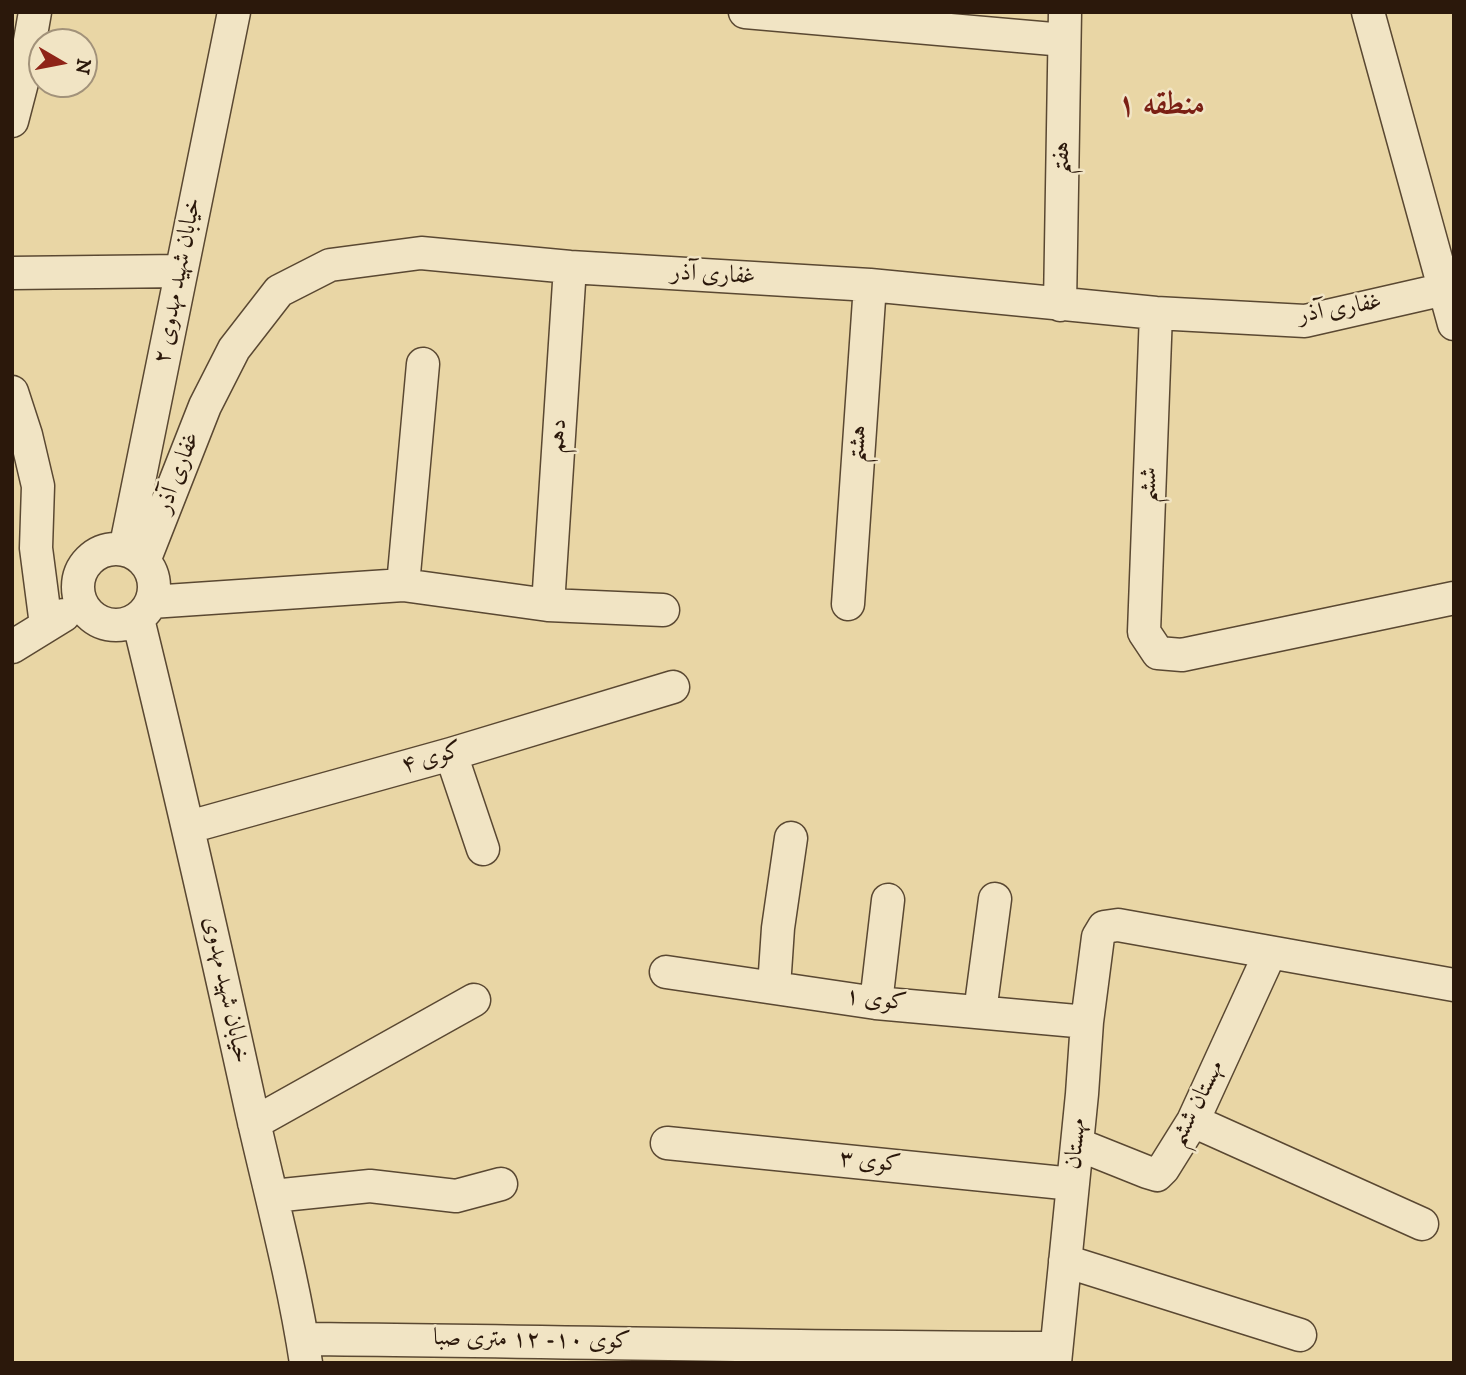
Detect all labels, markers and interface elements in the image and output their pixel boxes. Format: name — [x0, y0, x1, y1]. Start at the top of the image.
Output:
north arrow — [28, 28, 98, 98]
text: N — [70, 57, 95, 76]
district label: منطقه ۱ — [1117, 88, 1205, 126]
street label: هفتم — [1048, 141, 1078, 175]
street label: خیابان شهید مهدوی ۲ — [149, 195, 209, 367]
street label: غفاری آذر — [670, 259, 756, 293]
street label: غفاری آذر — [1296, 288, 1384, 332]
street label: دهم — [543, 418, 575, 454]
street label: هشتم — [843, 424, 875, 464]
street label: غفاری آذر — [150, 428, 208, 518]
street label: ششم — [1135, 466, 1165, 504]
street label: کوی ۴ — [398, 737, 466, 781]
street label: خیابان شهید مهدوی — [195, 914, 255, 1066]
street label: کوی ۱ — [844, 983, 908, 1019]
street label: مهستان ششم — [1164, 1056, 1232, 1152]
street label: مهستان — [1060, 1117, 1094, 1171]
street label: کوی ۳ — [838, 1145, 902, 1181]
street label: کوی ۱۰- ۱۲ متری صبا — [433, 1325, 631, 1357]

